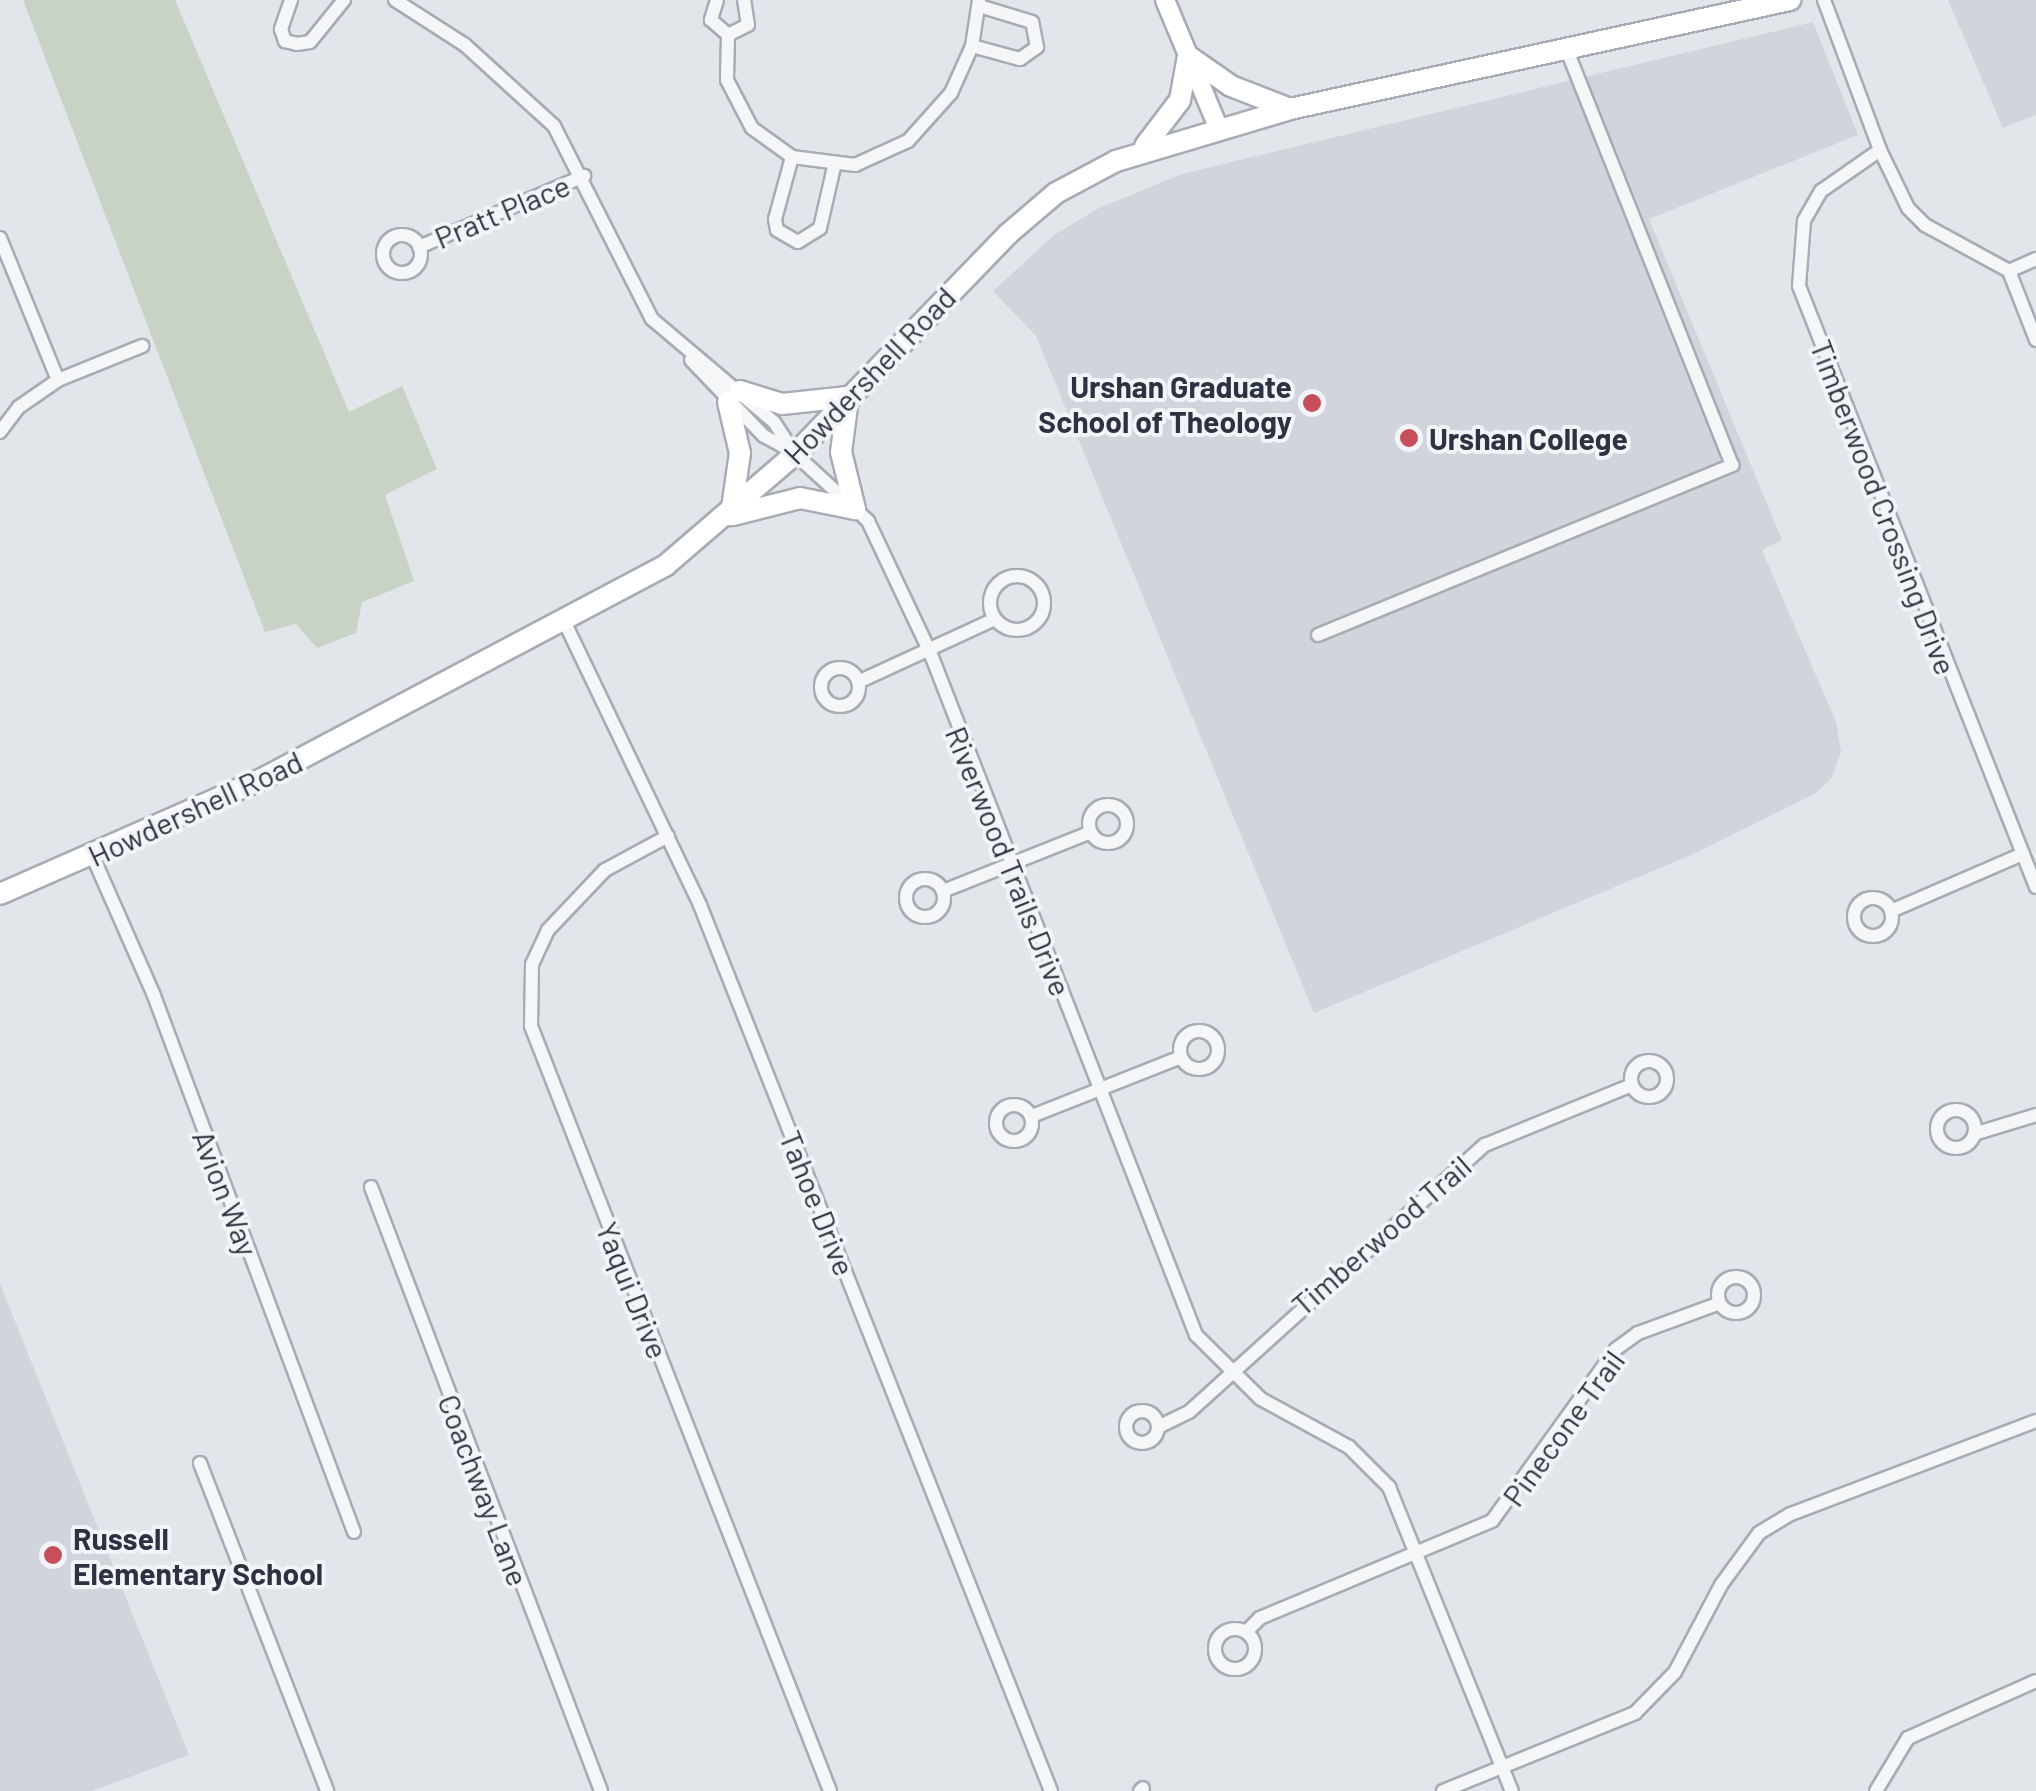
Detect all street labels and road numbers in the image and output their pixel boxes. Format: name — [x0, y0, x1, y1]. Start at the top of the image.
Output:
street label: Pratt Place — [429, 166, 575, 256]
street label: Howdershell Road — [775, 279, 963, 471]
street label: Timberwood Crossing Drive — [1803, 335, 1965, 679]
street label: Riverwood Trails Drive — [939, 721, 1079, 1001]
street label: Howdershell Road — [82, 743, 308, 873]
street label: Avion Way — [186, 1125, 266, 1261]
street label: Tahoe Drive — [773, 1125, 863, 1281]
street label: Timberwood Trail — [1284, 1147, 1478, 1323]
street label: Yaqui Drive — [589, 1216, 677, 1364]
street label: Pinecone Trail — [1495, 1343, 1631, 1513]
street label: Coachway Lane — [431, 1389, 537, 1591]

